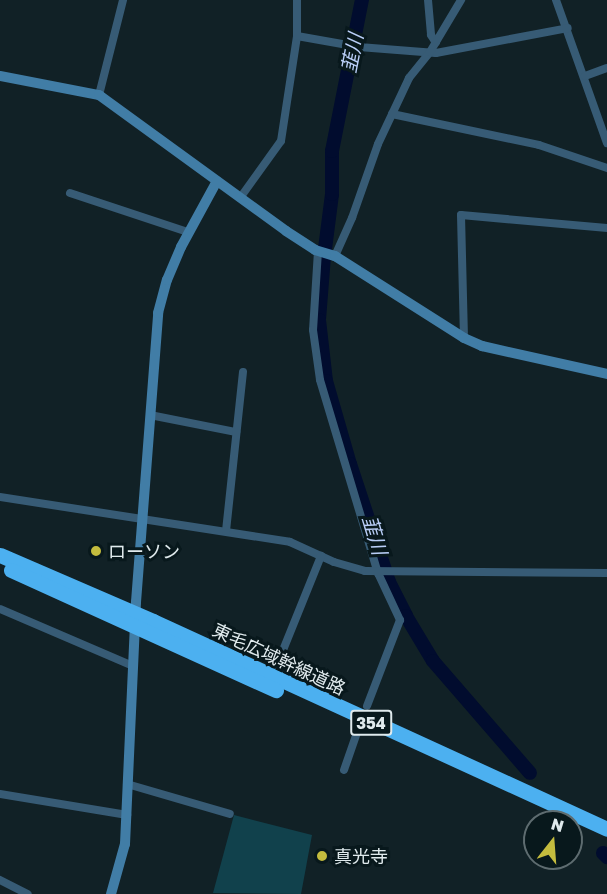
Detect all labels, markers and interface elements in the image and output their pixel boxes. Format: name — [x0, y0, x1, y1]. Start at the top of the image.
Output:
water label: 韮川 — [336, 31, 368, 75]
water label: 韮川 — [358, 512, 392, 558]
place label: ローソン — [108, 540, 180, 562]
marker: ローソン — [89, 544, 103, 558]
street label: 東毛広域幹線道路 — [209, 619, 349, 699]
road number: 354 — [350, 710, 392, 736]
north arrow — [523, 810, 583, 870]
text: N — [549, 813, 566, 836]
place label: 真光寺 — [334, 845, 388, 867]
marker: 真光寺 — [315, 849, 329, 863]

